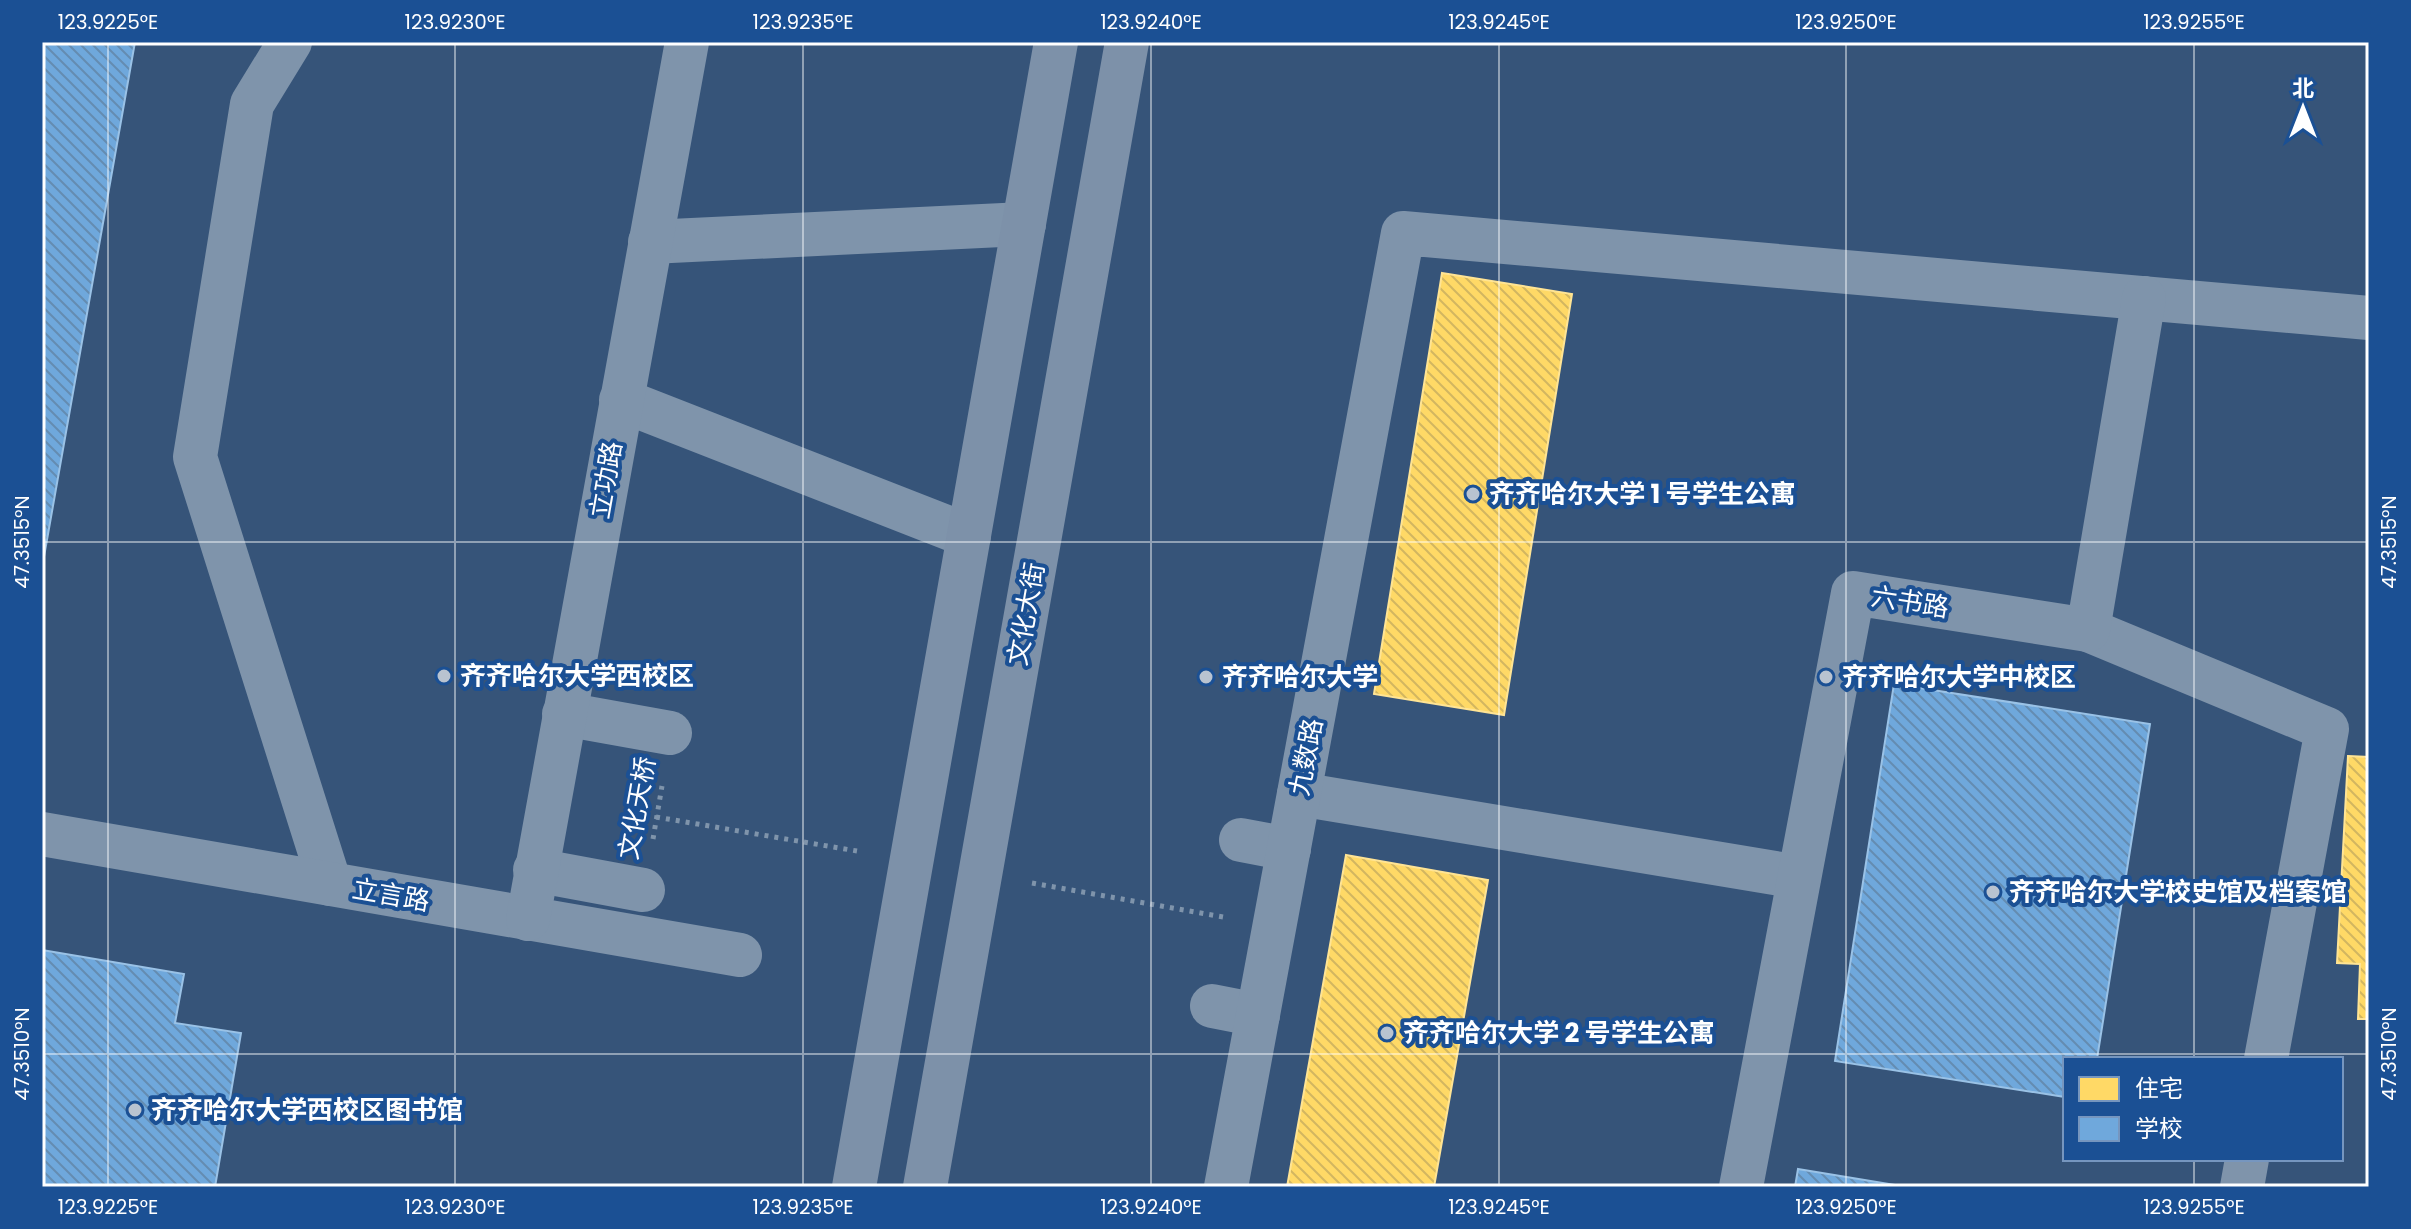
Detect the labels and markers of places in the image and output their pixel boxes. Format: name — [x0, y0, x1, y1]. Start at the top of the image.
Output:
place label: 齐齐哈尔大学 1 号学生公寓 — [1489, 476, 1796, 512]
marker: 齐齐哈尔大学 1 号学生公寓 — [1464, 485, 1482, 503]
place label: 齐齐哈尔大学西校区 — [460, 658, 694, 694]
place label: 齐齐哈尔大学 — [1222, 659, 1378, 695]
place label: 齐齐哈尔大学中校区 — [1842, 659, 2076, 695]
marker: 齐齐哈尔大学西校区 — [435, 667, 453, 685]
marker: 齐齐哈尔大学 — [1197, 668, 1215, 686]
marker: 齐齐哈尔大学中校区 — [1817, 668, 1835, 686]
place label: 齐齐哈尔大学校史馆及档案馆 — [2009, 874, 2347, 910]
marker: 齐齐哈尔大学校史馆及档案馆 — [1984, 883, 2002, 901]
place label: 齐齐哈尔大学 2 号学生公寓 — [1403, 1015, 1715, 1051]
marker: 齐齐哈尔大学 2 号学生公寓 — [1378, 1024, 1396, 1042]
place label: 齐齐哈尔大学西校区图书馆 — [151, 1092, 463, 1128]
marker: 齐齐哈尔大学西校区图书馆 — [126, 1101, 144, 1119]

